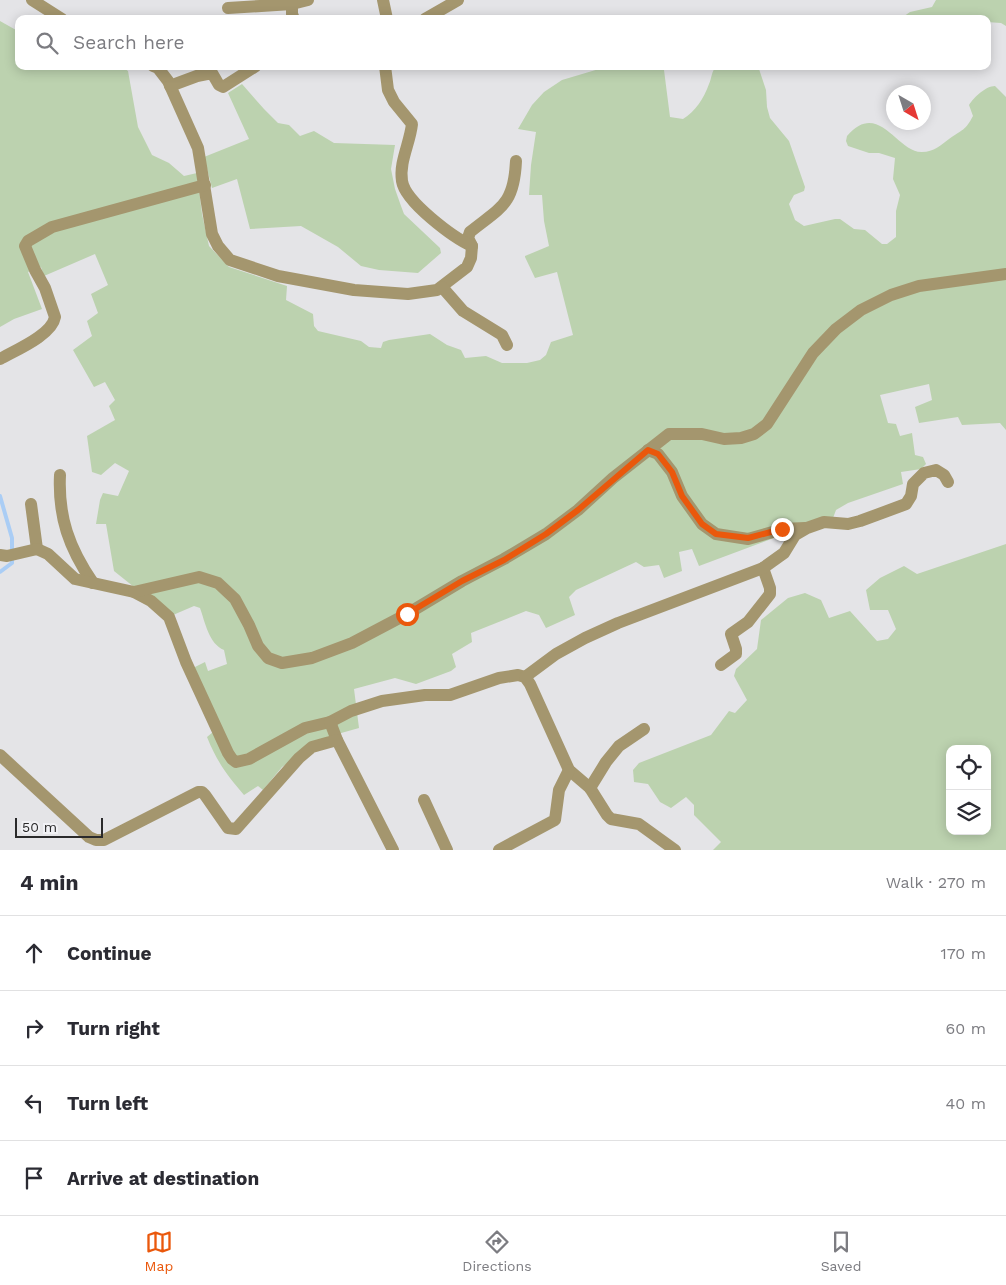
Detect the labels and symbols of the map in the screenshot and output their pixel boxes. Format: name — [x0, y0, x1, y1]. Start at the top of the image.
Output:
north arrow — [886, 85, 931, 130]
route end — [771, 518, 794, 541]
route start — [396, 603, 419, 626]
scale bar — [15, 815, 102, 838]

